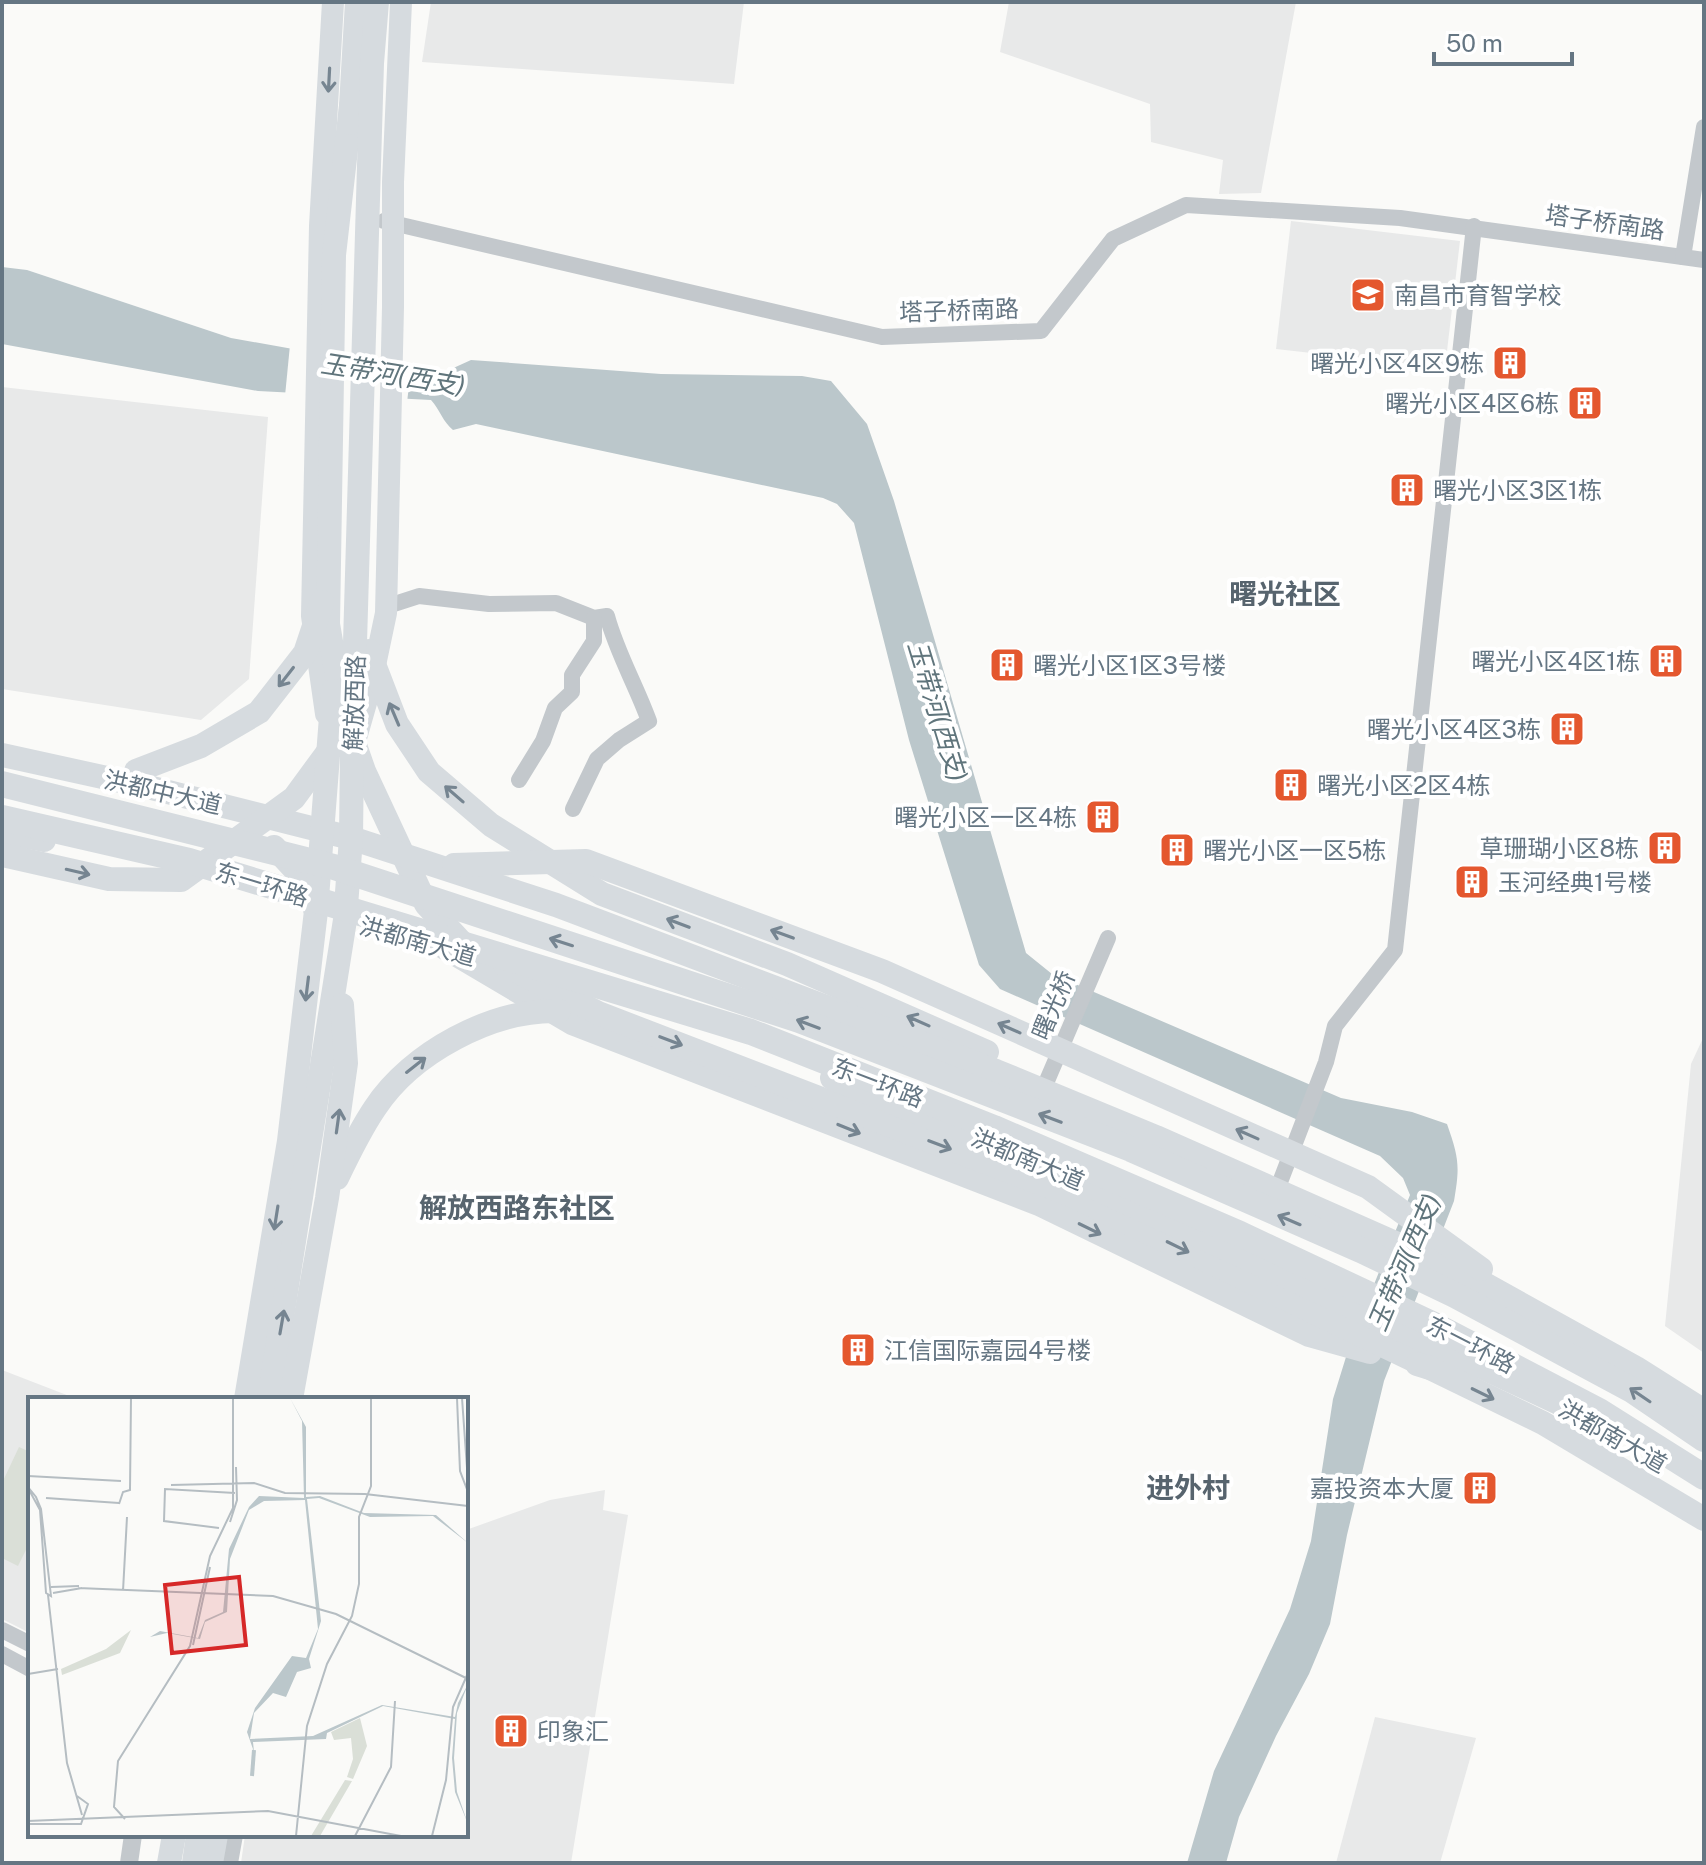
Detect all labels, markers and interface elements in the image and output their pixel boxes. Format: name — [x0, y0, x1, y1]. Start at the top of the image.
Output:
scale bar — [1434, 16, 1572, 66]
text: 50 m — [1446, 29, 1503, 57]
one-way arrow — [321, 66, 336, 93]
street label: 塔子桥南路 — [1544, 200, 1666, 244]
school or university icon: 南昌市育智学校 — [1349, 276, 1387, 314]
place label: 南昌市育智学校 — [1394, 281, 1562, 309]
street label: 塔子桥南路 — [899, 294, 1019, 326]
building icon: 曙光小区4区9栋 — [1491, 344, 1529, 382]
water label: 玉带河(西支) — [319, 347, 467, 401]
place label: 曙光小区4区9栋 — [1310, 349, 1484, 377]
building icon: 曙光小区4区6栋 — [1566, 384, 1604, 422]
place label: 曙光小区4区6栋 — [1385, 389, 1559, 417]
building icon: 曙光小区3区1栋 — [1388, 471, 1426, 509]
place label: 曙光小区3区1栋 — [1433, 476, 1602, 504]
district label: 曙光社区 — [1229, 577, 1341, 610]
water label: 玉带河(西支) — [902, 637, 974, 785]
building icon: 曙光小区4区1栋 — [1647, 642, 1685, 680]
building icon: 曙光小区1区3号楼 — [988, 646, 1026, 684]
place label: 曙光小区4区1栋 — [1471, 647, 1640, 675]
place label: 曙光小区1区3号楼 — [1033, 651, 1226, 679]
street label: 解放西路 — [338, 655, 370, 751]
one-way arrow — [278, 666, 295, 687]
one-way arrow — [386, 702, 401, 727]
building icon: 曙光小区4区3栋 — [1548, 710, 1586, 748]
place label: 曙光小区4区3栋 — [1367, 715, 1541, 743]
street label: 洪都中大道 — [101, 765, 225, 819]
building icon: 曙光小区2区4栋 — [1272, 766, 1310, 804]
place label: 曙光小区2区4栋 — [1317, 771, 1490, 799]
one-way arrow — [445, 785, 465, 803]
building icon: 曙光小区一区4栋 — [1084, 798, 1122, 836]
place label: 曙光小区一区4栋 — [894, 803, 1077, 831]
building icon: 草珊瑚小区8栋 — [1646, 829, 1684, 867]
building icon: 曙光小区一区5栋 — [1158, 831, 1196, 869]
place label: 草珊瑚小区8栋 — [1479, 834, 1639, 862]
place label: 曙光小区一区5栋 — [1203, 836, 1386, 864]
street label: 东一环路 — [212, 857, 312, 911]
building icon: 玉河经典1号楼 — [1453, 863, 1491, 901]
one-way arrow — [65, 866, 90, 881]
place label: 玉河经典1号楼 — [1498, 868, 1652, 896]
street label: 洪都南大道 — [356, 911, 480, 971]
one-way arrow — [666, 915, 691, 929]
one-way arrow — [770, 926, 795, 941]
one-way arrow — [548, 933, 573, 948]
street label: 曙光桥 — [1026, 966, 1080, 1044]
one-way arrow — [299, 976, 314, 1001]
one-way arrow — [906, 1013, 931, 1028]
one-way arrow — [795, 1015, 820, 1030]
one-way arrow — [998, 1020, 1022, 1035]
one-way arrow — [658, 1035, 683, 1049]
street label: 东一环路 — [828, 1052, 928, 1112]
one-way arrow — [405, 1057, 426, 1074]
one-way arrow — [331, 1109, 346, 1134]
one-way arrow — [1038, 1110, 1063, 1124]
one-way arrow — [837, 1123, 861, 1138]
street label: 洪都南大道 — [967, 1123, 1089, 1195]
one-way arrow — [1235, 1125, 1260, 1140]
one-way arrow — [927, 1139, 951, 1153]
water label: 玉带河(西支) — [1361, 1189, 1447, 1335]
district label: 解放西路东社区 — [419, 1191, 615, 1224]
one-way arrow — [268, 1205, 283, 1230]
one-way arrow — [1277, 1212, 1302, 1226]
one-way arrow — [1077, 1222, 1101, 1237]
one-way arrow — [1166, 1240, 1190, 1255]
one-way arrow — [275, 1310, 290, 1335]
street label: 东一环路 — [1422, 1310, 1520, 1378]
building icon: 江信国际嘉园4号楼 — [839, 1331, 877, 1369]
place label: 江信国际嘉园4号楼 — [884, 1336, 1091, 1364]
one-way arrow — [1471, 1387, 1495, 1402]
one-way arrow — [1629, 1387, 1651, 1404]
street label: 洪都南大道 — [1554, 1394, 1672, 1478]
inset map — [28, 1397, 468, 1837]
building icon: 嘉投资本大厦 — [1461, 1469, 1499, 1507]
district label: 进外村 — [1146, 1471, 1230, 1504]
place label: 嘉投资本大厦 — [1310, 1474, 1454, 1502]
building icon: 印象汇 — [492, 1712, 530, 1750]
place label: 印象汇 — [537, 1717, 609, 1745]

